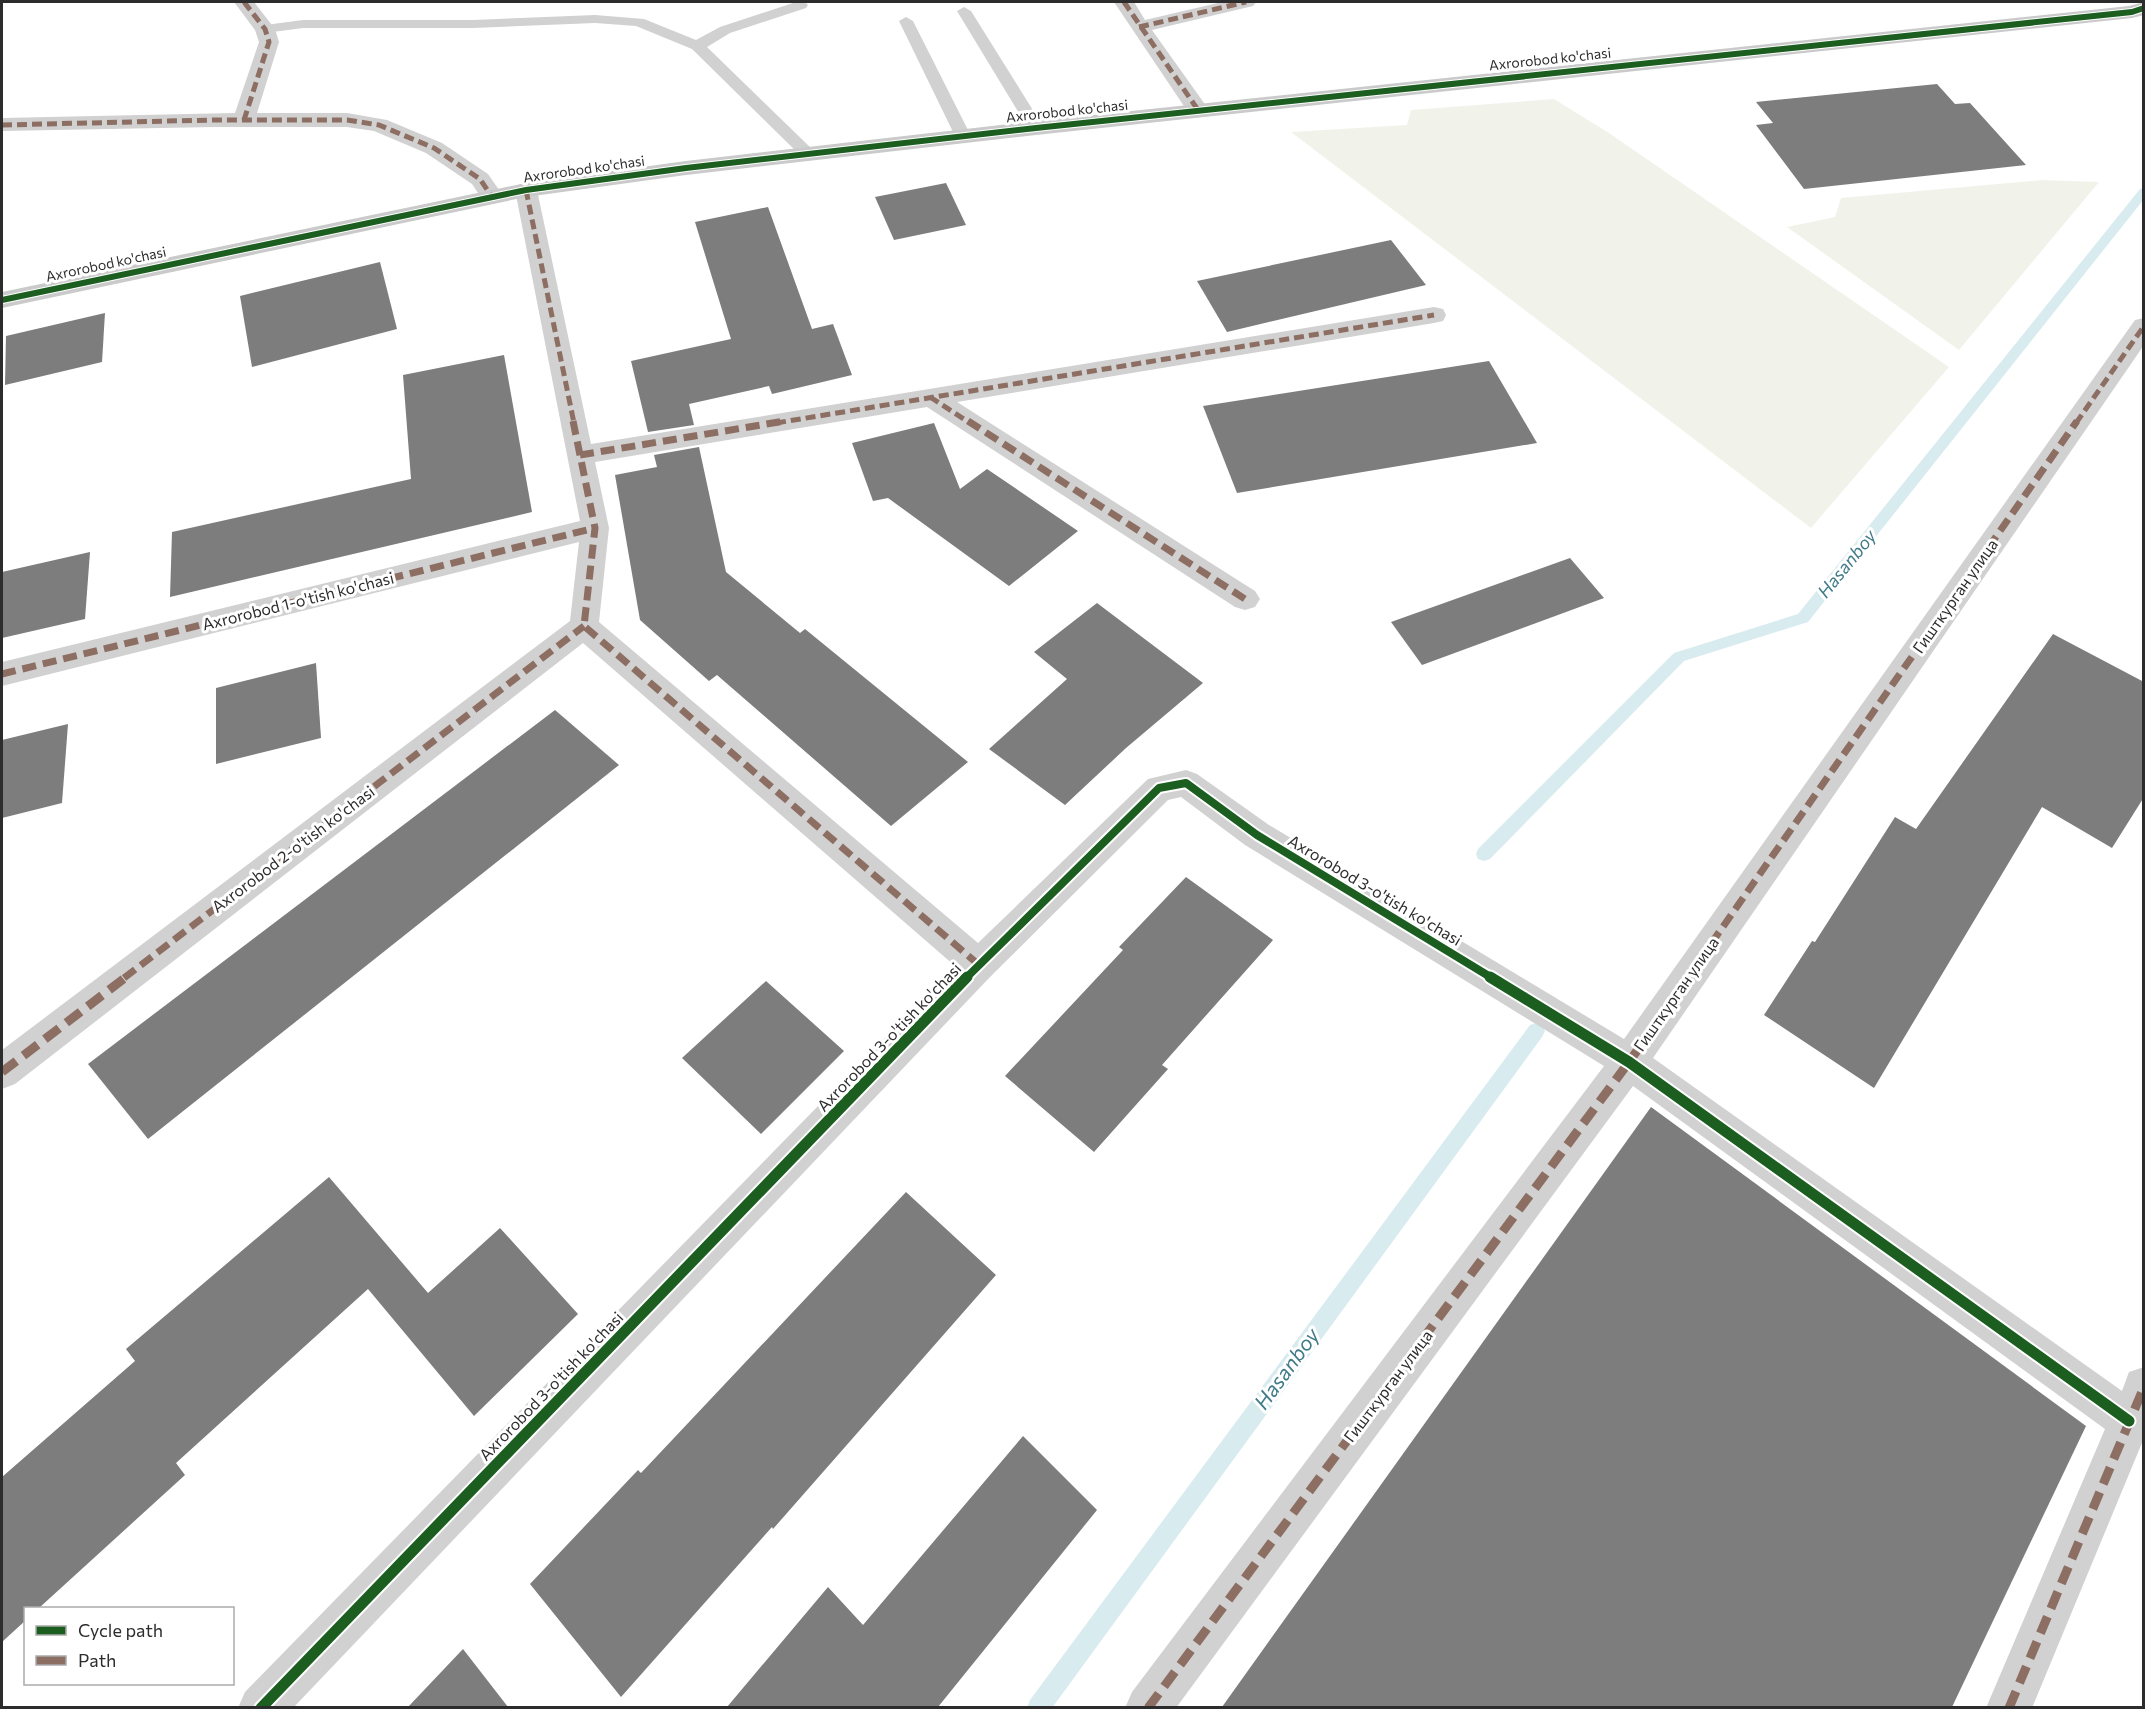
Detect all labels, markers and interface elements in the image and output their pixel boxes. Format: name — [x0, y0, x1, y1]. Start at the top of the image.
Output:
street label: Axrorobod ko'chasi — [1488, 44, 1612, 73]
street label: Axrorobod ko'chasi — [1005, 96, 1129, 125]
street label: Axrorobod ko'chasi — [522, 152, 646, 185]
street label: Axrorobod ko'chasi — [44, 242, 168, 285]
water label: Hasanboy — [1812, 524, 1881, 602]
street label: Гишткурган улица — [1908, 535, 2001, 657]
street label: Axrorobod 1-o'tish ko'chasi — [200, 567, 396, 634]
street label: Axrorobod 2-o'tish ko'chasi — [208, 781, 378, 916]
street label: Axrorobod 3-o'tish ko'chasi — [1285, 830, 1465, 949]
street label: Гишткурган улица — [1629, 933, 1722, 1055]
street label: Axrorobod 3-o'tish ko'chasi — [813, 958, 965, 1115]
street label: Axrorobod 3-o'tish ko'chasi — [475, 1307, 627, 1464]
water label: Hasanboy — [1248, 1322, 1324, 1414]
street label: Гишткурган улица — [1339, 1326, 1436, 1445]
legend — [24, 1607, 234, 1685]
text: Cycle path — [78, 1619, 163, 1641]
text: Path — [78, 1649, 116, 1671]

